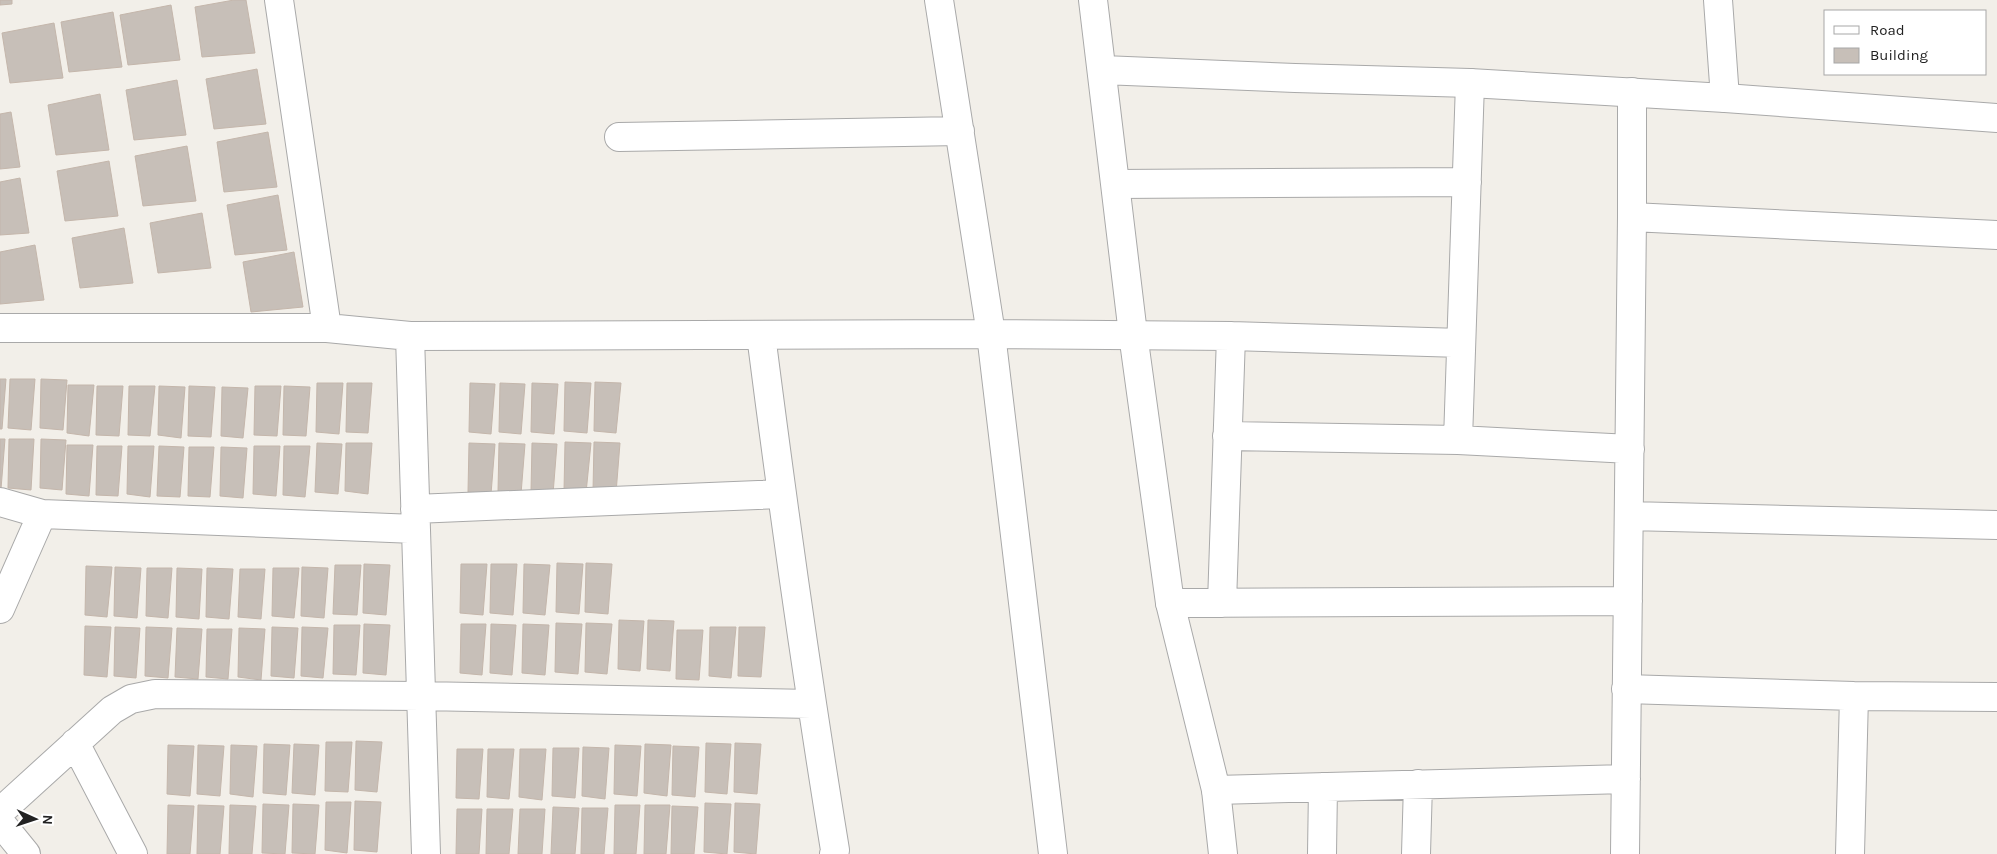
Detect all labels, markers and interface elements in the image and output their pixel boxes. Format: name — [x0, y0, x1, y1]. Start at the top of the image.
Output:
legend — [1824, 10, 1987, 75]
text: Road — [1870, 21, 1905, 39]
text: Building — [1870, 46, 1928, 64]
north arrow — [10, 794, 60, 844]
text: N — [39, 814, 56, 825]

